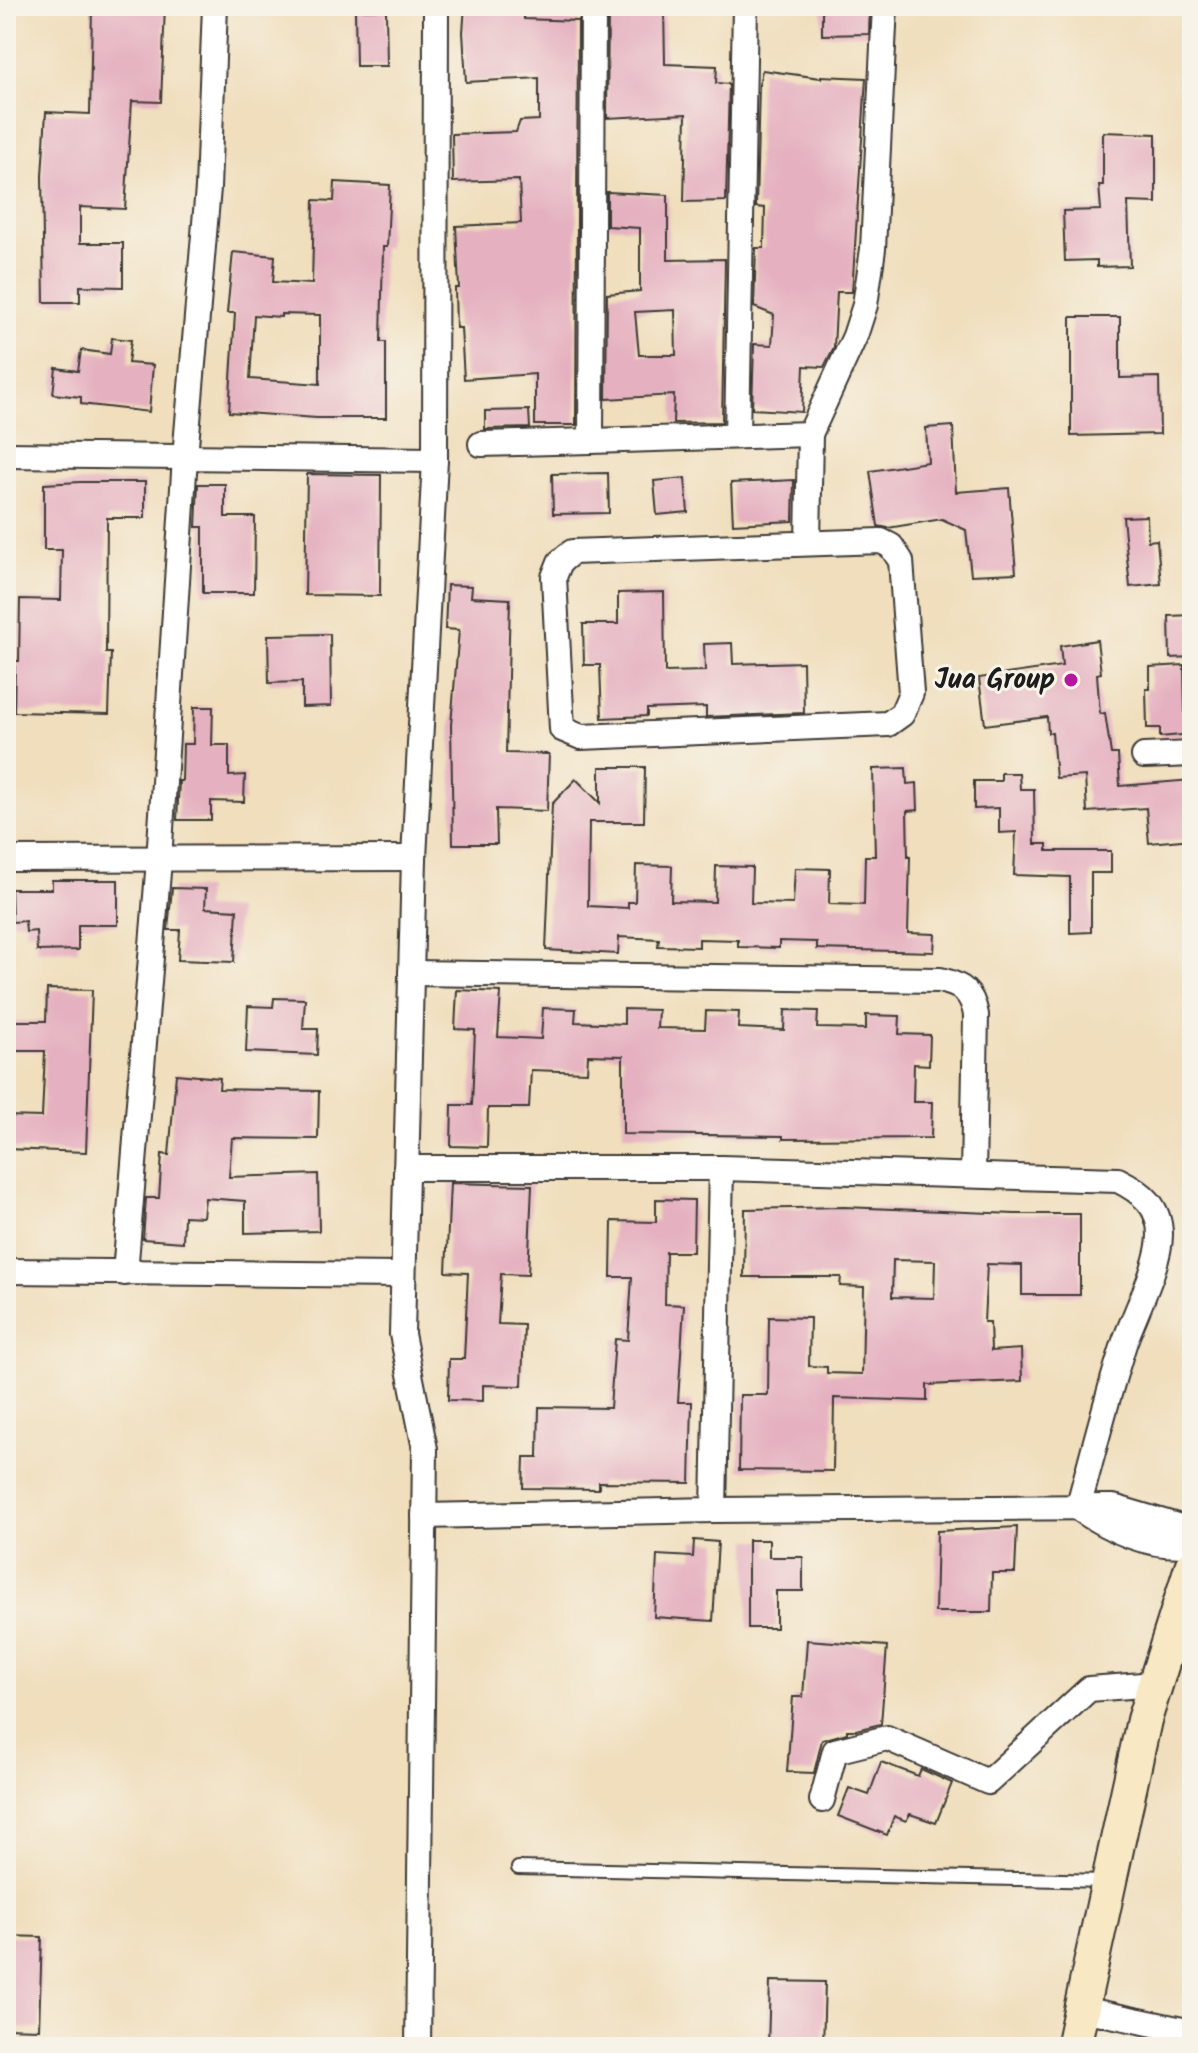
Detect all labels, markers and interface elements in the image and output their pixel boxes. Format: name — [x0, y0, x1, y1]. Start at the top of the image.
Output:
place label: Jua Group — [934, 658, 1055, 703]
marker: Jua Group — [1062, 671, 1080, 689]

